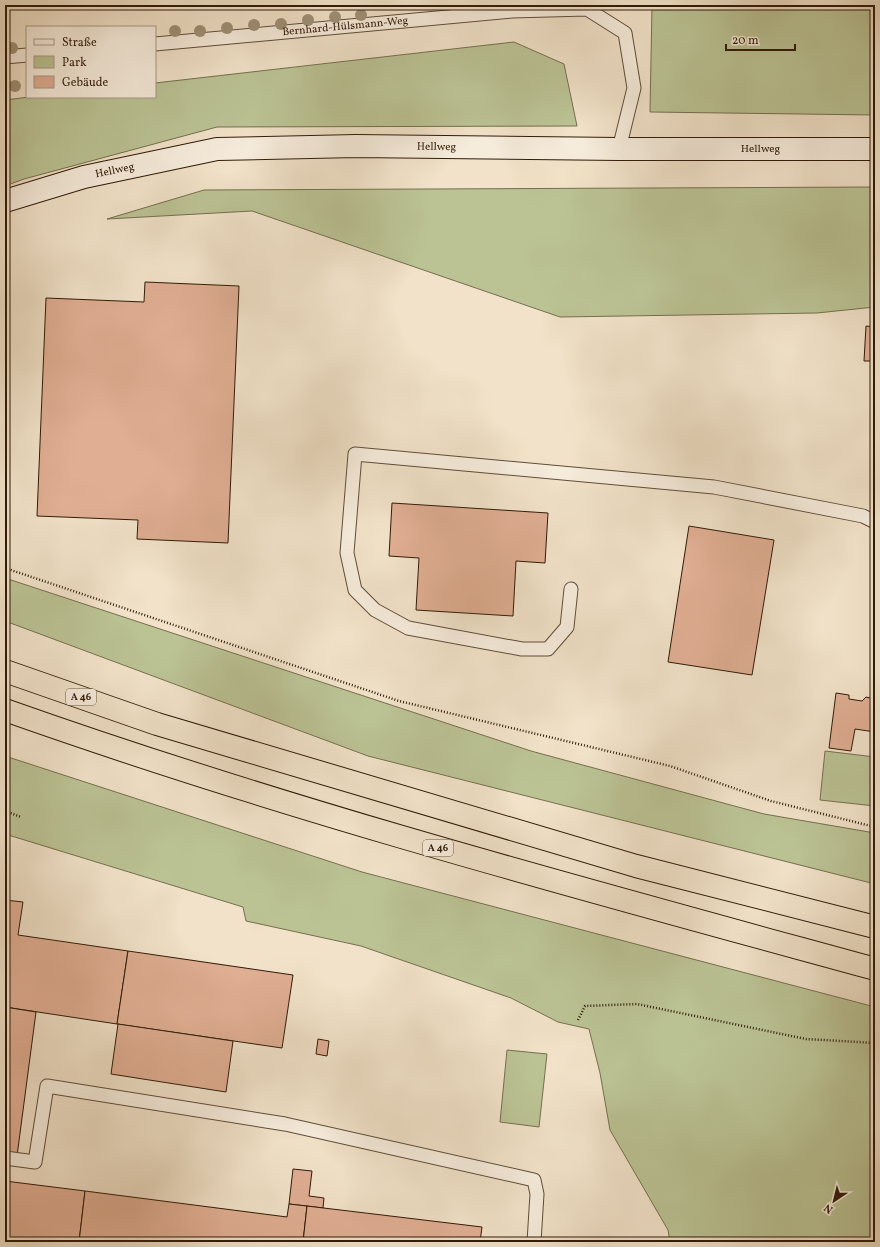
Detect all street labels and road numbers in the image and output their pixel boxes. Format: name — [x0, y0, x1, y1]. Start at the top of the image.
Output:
street label: Bernhard-Hülsmann-Weg — [282, 13, 409, 40]
street label: Hellweg — [417, 139, 457, 155]
street label: Hellweg — [741, 142, 781, 157]
street label: Hellweg — [94, 159, 136, 182]
road number: A 46 — [66, 689, 96, 705]
road number: A 46 — [423, 840, 453, 856]

